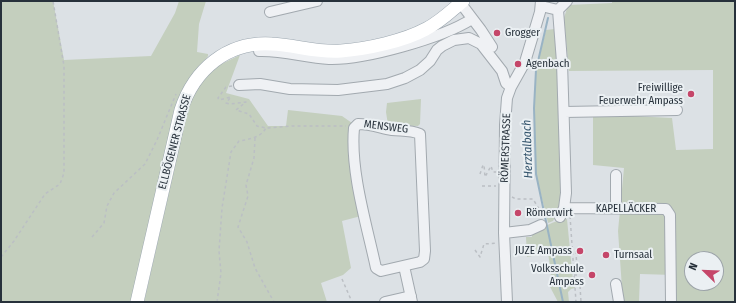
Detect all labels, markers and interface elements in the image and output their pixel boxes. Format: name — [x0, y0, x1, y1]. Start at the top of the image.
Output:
place label: Grogger — [505, 26, 540, 40]
marker: Grogger — [492, 28, 502, 38]
place label: Agenbach — [526, 57, 570, 71]
marker: Agenbach — [513, 59, 523, 69]
place label: Freiwillige Feuerwehr Ampass — [599, 81, 683, 107]
marker: Freiwillige Feuerwehr Ampass — [686, 89, 696, 99]
street label: ELLBÖGENER STRASSE — [156, 93, 194, 191]
street label: RÖMERSTRASSE — [498, 113, 514, 183]
street label: MENSWEG — [363, 118, 409, 136]
water label: Herztalbach — [520, 119, 536, 179]
street label: KAPELLÄCKER — [596, 202, 656, 216]
place label: Römerwirt — [526, 206, 573, 220]
marker: Römerwirt — [513, 208, 523, 218]
place label: JUZE Ampass — [515, 244, 572, 258]
marker: JUZE Ampass — [575, 246, 585, 256]
place label: Turnsaal — [614, 248, 652, 262]
marker: Turnsaal — [601, 250, 611, 260]
north arrow — [684, 251, 724, 291]
text: N — [686, 261, 701, 272]
place label: Volksschule Ampass — [531, 262, 584, 288]
marker: Volksschule Ampass — [587, 270, 597, 280]

